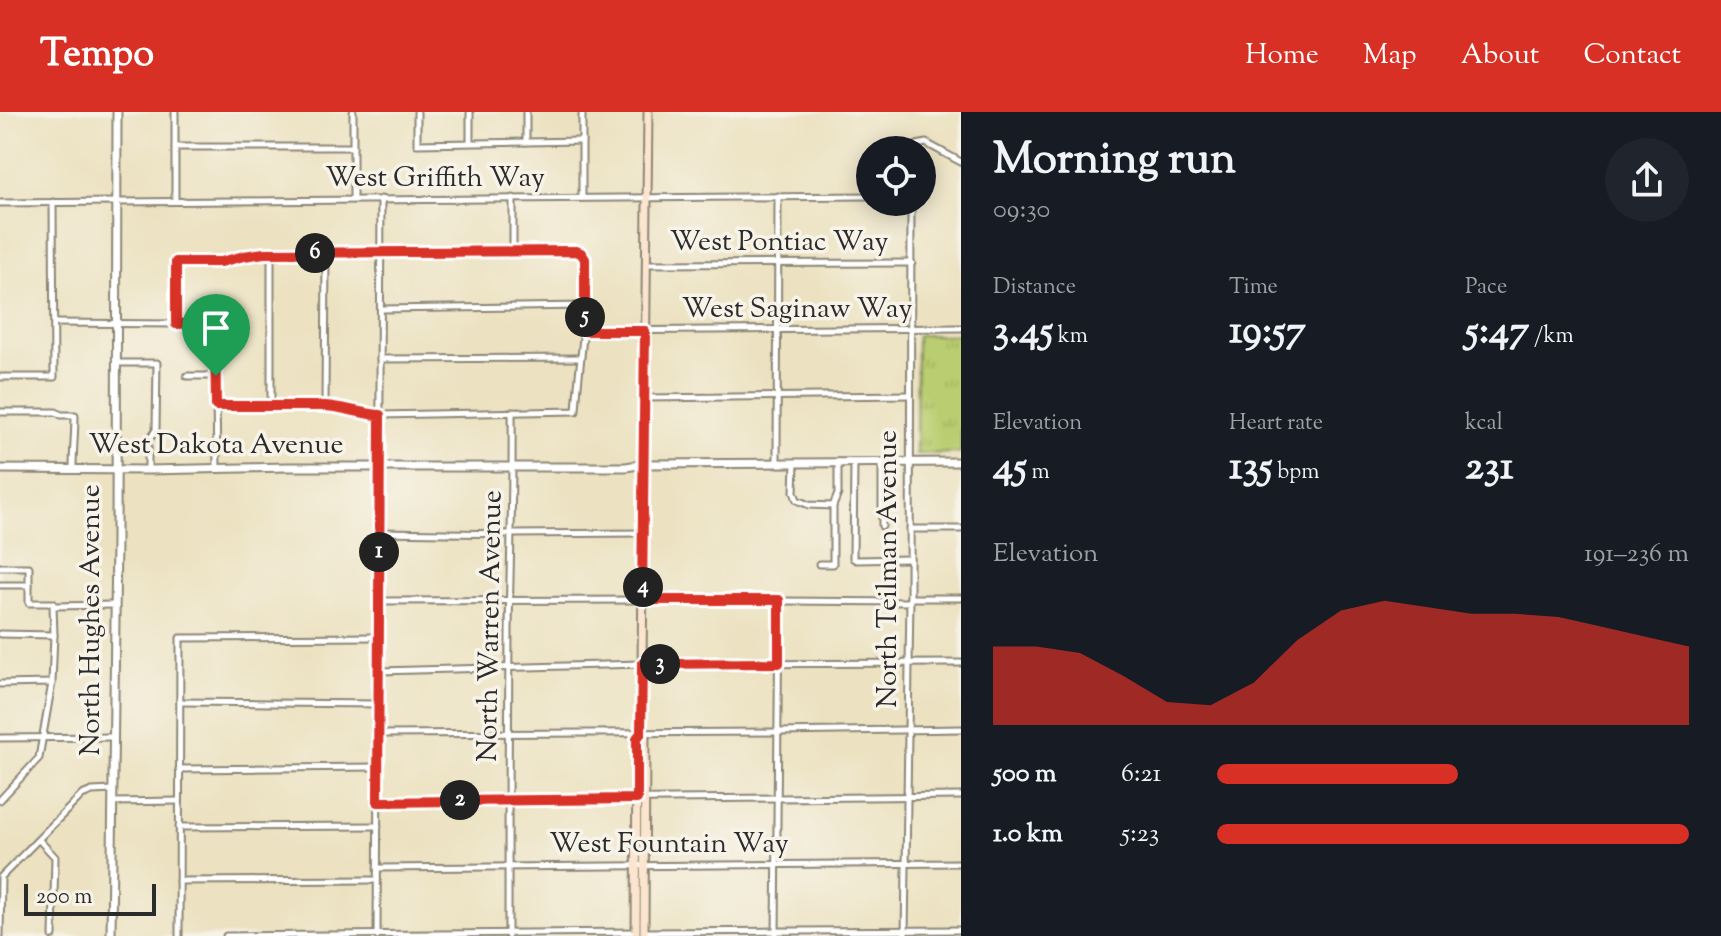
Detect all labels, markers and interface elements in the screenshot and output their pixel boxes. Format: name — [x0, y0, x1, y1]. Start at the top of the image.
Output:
text: Tempo — [40, 29, 154, 83]
text: Home — [1245, 36, 1319, 76]
text: Map — [1363, 36, 1417, 76]
text: About — [1461, 36, 1539, 76]
text: Contact — [1583, 36, 1681, 76]
text: Morning run — [993, 130, 1236, 193]
map controls — [856, 136, 936, 216]
button: locate — [856, 136, 936, 216]
button: share — [1605, 138, 1689, 222]
street label: West Griffith Way — [325, 159, 545, 199]
text: 09:30 — [993, 192, 1050, 229]
street label: West Pontiac Way — [670, 223, 888, 263]
pin: 6 — [295, 233, 335, 273]
text: 6 — [310, 237, 320, 269]
text: Distance — [993, 272, 1076, 304]
text: Time — [1229, 272, 1278, 304]
text: Pace — [1465, 272, 1507, 304]
street label: West Saginaw Way — [682, 290, 912, 330]
pin — [182, 294, 250, 376]
pin: 5 — [565, 297, 605, 337]
text: 5 — [581, 301, 589, 333]
text: 3.45 — [993, 304, 1053, 361]
text: 19:57 — [1229, 304, 1306, 361]
text: 5:47 — [1465, 304, 1529, 361]
icon: arrive — [194, 306, 238, 350]
text: km — [1053, 321, 1088, 353]
text: /km — [1529, 321, 1574, 353]
text: Elevation — [993, 408, 1082, 440]
text: Heart rate — [1229, 408, 1323, 440]
text: kcal — [1465, 408, 1503, 440]
street label: West Dakota Avenue — [89, 426, 343, 466]
street label: North Teilman Avenue — [869, 430, 909, 708]
text: 45 — [993, 440, 1027, 497]
text: 135 — [1229, 440, 1272, 497]
text: 231 — [1465, 440, 1513, 497]
text: m — [1027, 457, 1050, 489]
text: bpm — [1272, 457, 1319, 489]
street label: North Hughes Avenue — [72, 484, 112, 756]
street label: North Warren Avenue — [469, 490, 513, 762]
pin: 1 — [359, 532, 399, 572]
text: 1 — [375, 536, 383, 568]
text: Elevation — [993, 536, 1098, 573]
text: 191–236 m — [1584, 536, 1689, 573]
pin: 4 — [623, 567, 663, 607]
text: 4 — [637, 571, 649, 603]
pin: 3 — [640, 644, 680, 684]
text: 3 — [656, 648, 664, 680]
text: 500 m — [993, 756, 1056, 793]
text: 6:21 — [1121, 756, 1161, 793]
pin: 2 — [440, 780, 480, 820]
text: 2 — [455, 784, 465, 816]
text: 1.0 km — [993, 816, 1063, 853]
text: 5:23 — [1121, 816, 1159, 853]
street label: West Fountain Way — [549, 825, 789, 865]
scale bar — [24, 880, 156, 916]
text: 200 m — [36, 882, 92, 914]

